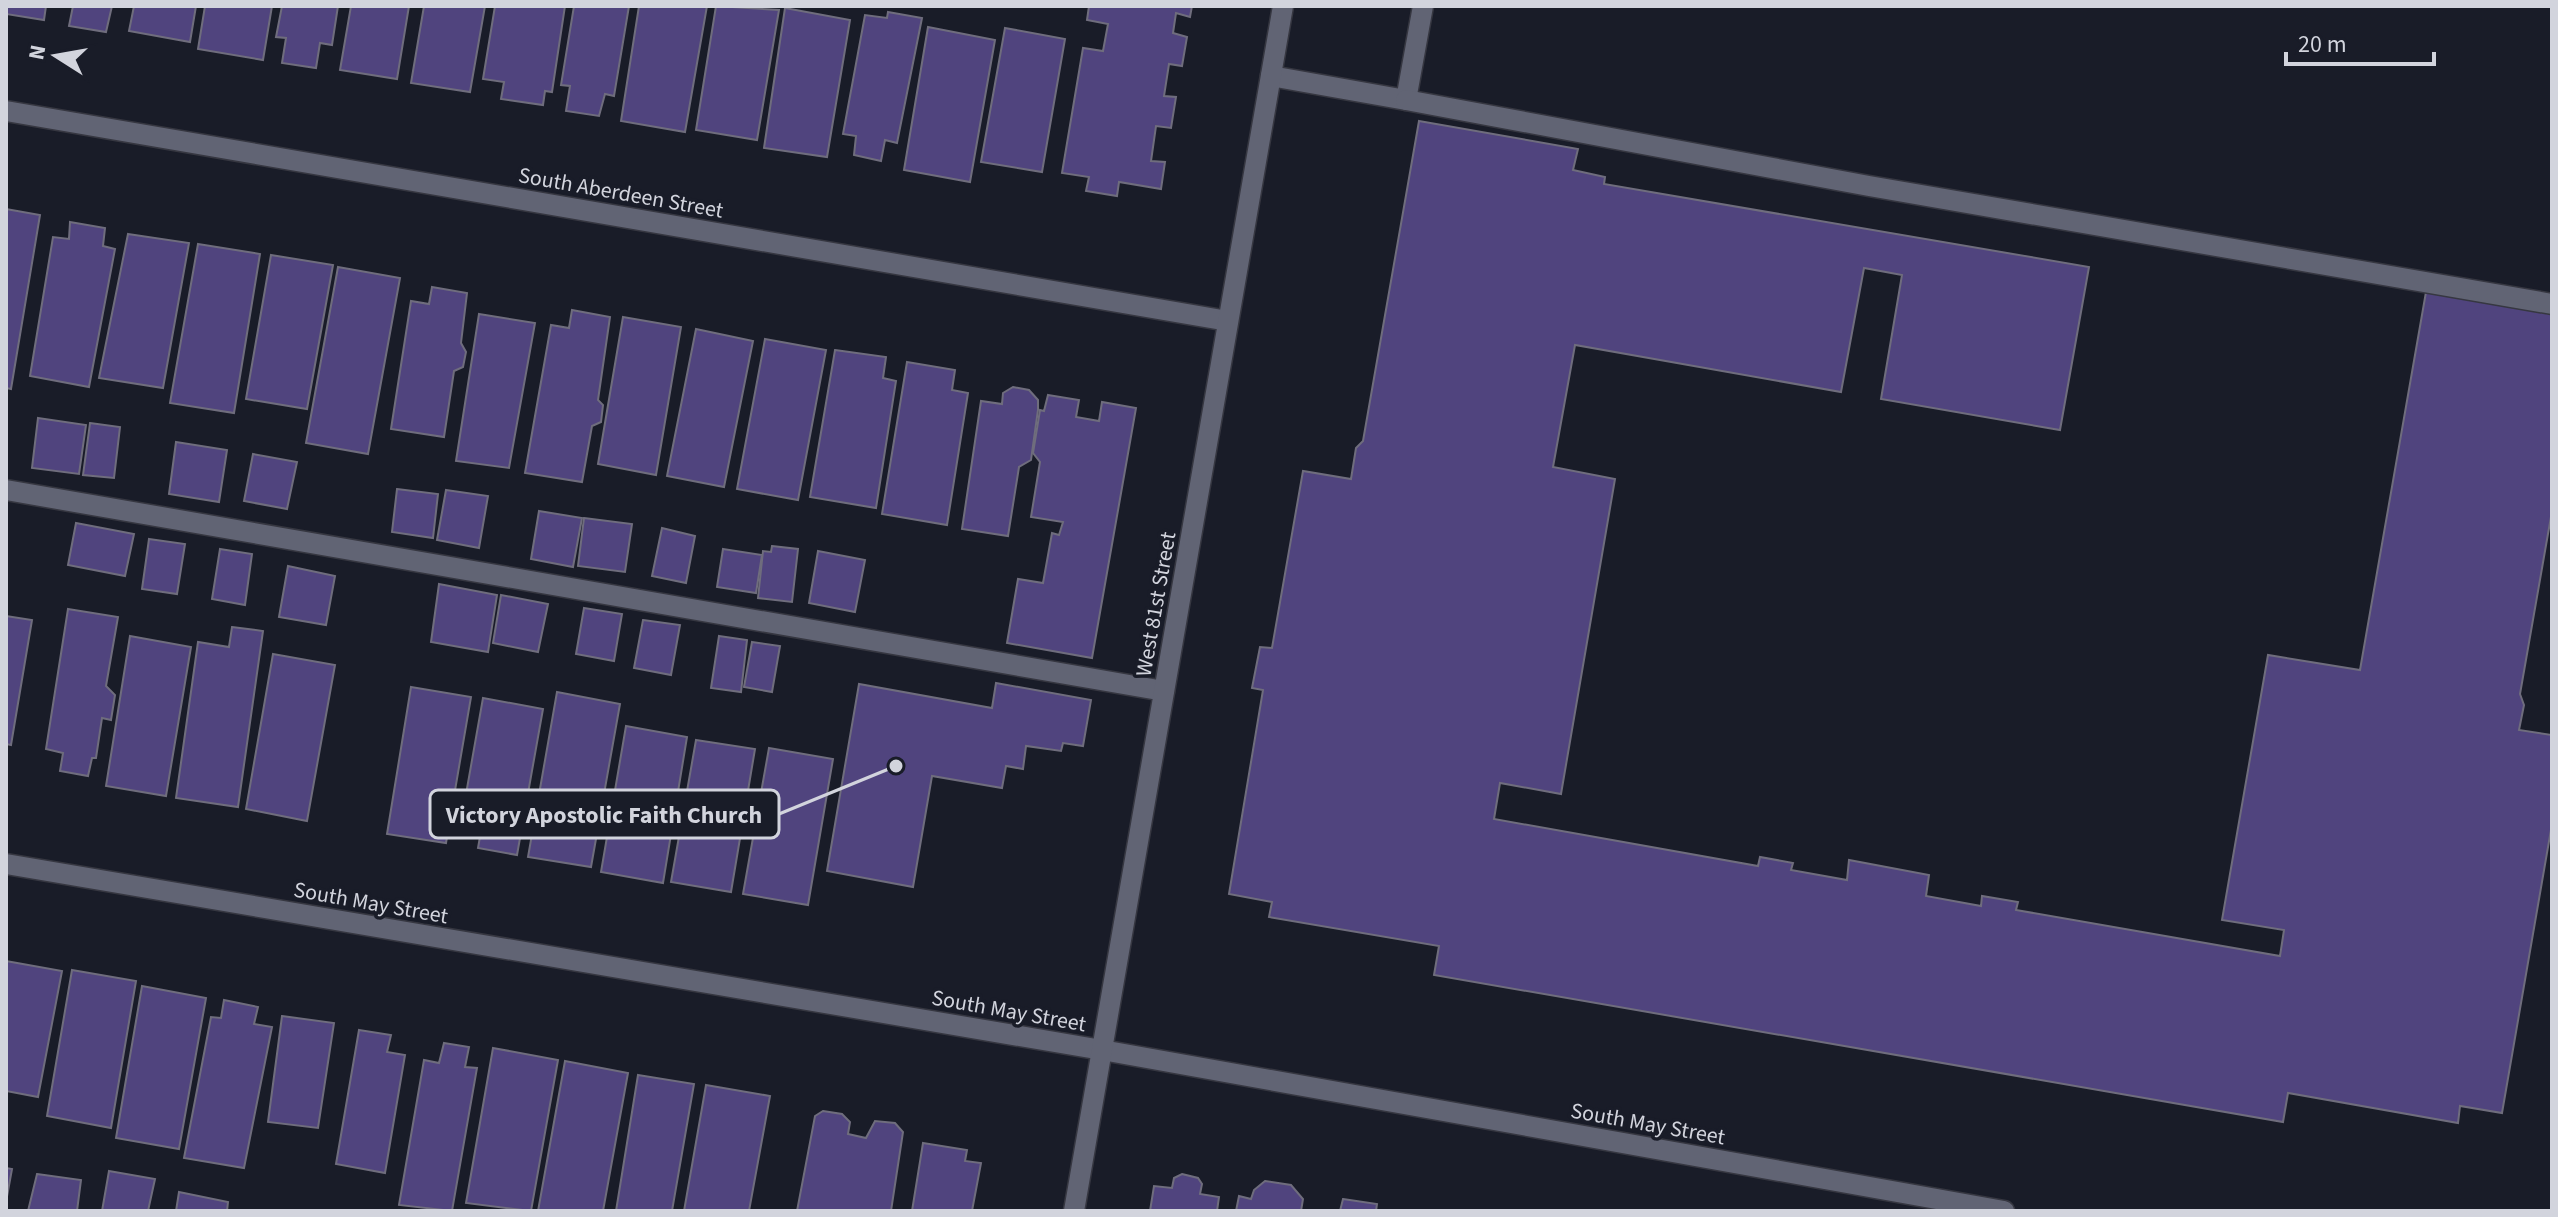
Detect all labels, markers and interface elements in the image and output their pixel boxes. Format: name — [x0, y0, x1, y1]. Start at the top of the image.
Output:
north arrow — [16, 16, 96, 96]
scale bar — [2286, 16, 2434, 66]
text: 20 m — [2298, 27, 2347, 62]
text: N — [20, 42, 54, 63]
street label: South Aberdeen Street — [516, 159, 726, 227]
street label: West 81st Street — [1128, 529, 1185, 679]
callout: Victory Apostolic Faith Church — [430, 790, 779, 838]
text: Victory Apostolic Faith Church — [445, 798, 762, 833]
street label: South May Street — [291, 874, 451, 932]
street label: South May Street — [929, 982, 1089, 1040]
street label: South May Street — [1568, 1095, 1728, 1153]

